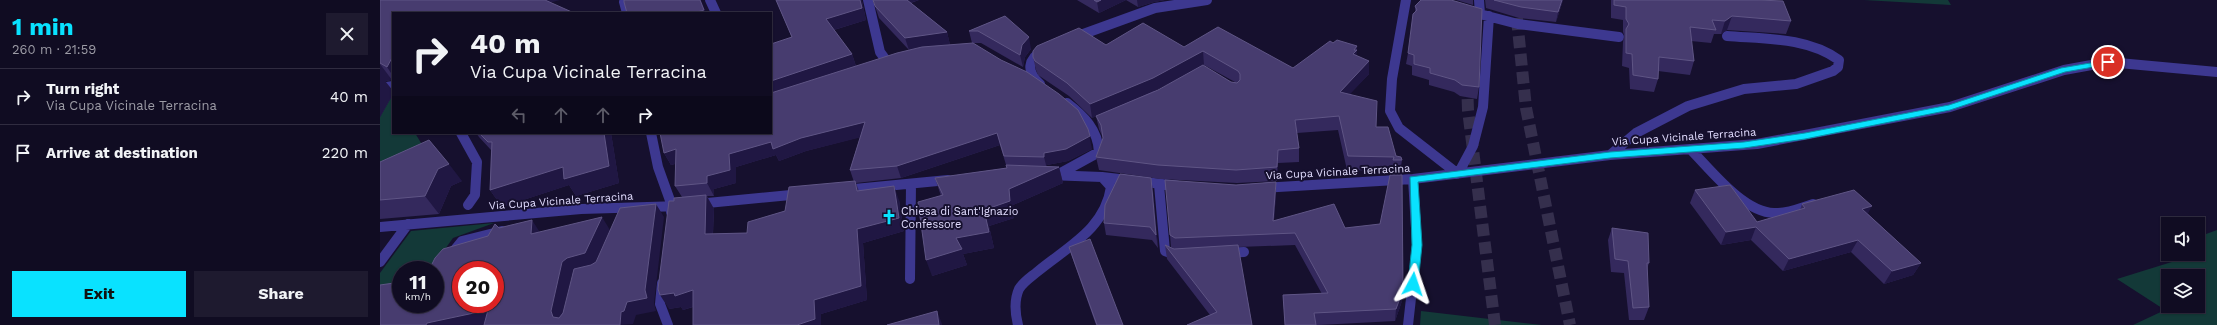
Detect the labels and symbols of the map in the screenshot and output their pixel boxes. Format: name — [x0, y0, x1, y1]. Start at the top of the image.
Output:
pin — [2091, 45, 2125, 79]
street label: Via Cupa Vicinale Terracina — [1611, 125, 1757, 149]
street label: Via Cupa Vicinale Terracina — [1265, 162, 1411, 182]
street label: Via Cupa Vicinale Terracina — [488, 189, 634, 213]
place label: Chiesa di Sant'Ignazio Confessore — [901, 205, 1018, 231]
church icon: Chiesa di Sant'Ignazio Confessore — [880, 208, 898, 226]
speed limit sign: 20 — [452, 261, 504, 313]
position arrow — [1392, 263, 1434, 305]

